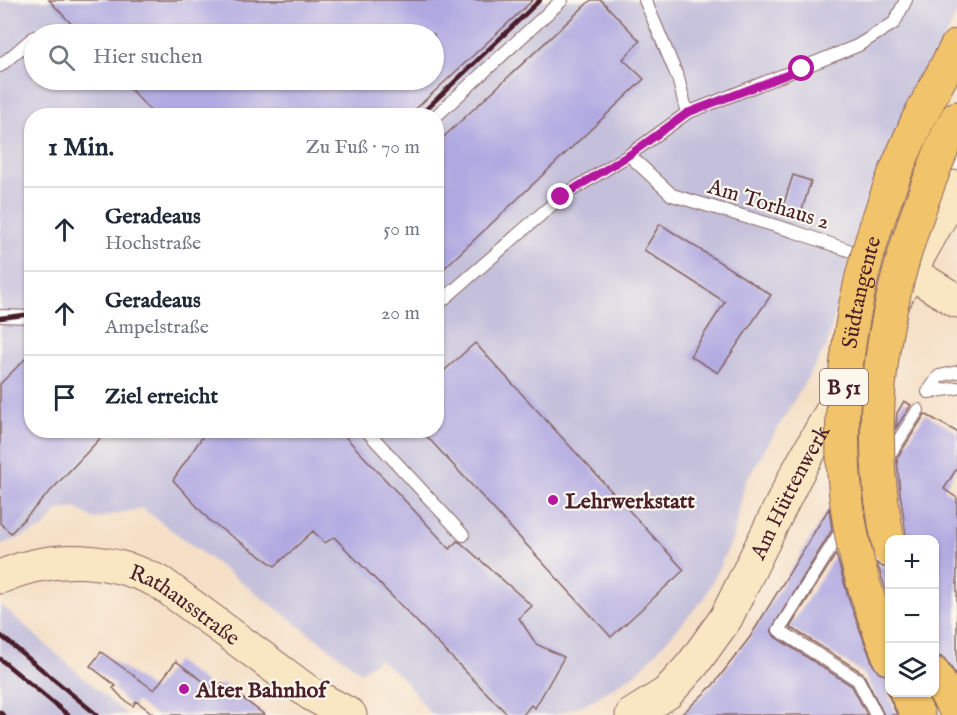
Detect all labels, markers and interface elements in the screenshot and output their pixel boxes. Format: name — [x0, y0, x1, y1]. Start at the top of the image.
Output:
search box — [24, 24, 444, 90]
icon: search — [45, 41, 78, 74]
text: Hier suchen — [93, 43, 203, 71]
route start — [788, 55, 814, 81]
text: 1 Min. — [48, 131, 114, 164]
text: Zu Fuß · 70 m — [306, 135, 420, 160]
street label: Am Torhaus 2 — [703, 173, 833, 237]
route end — [547, 183, 573, 209]
text: Geradeaus — [105, 203, 201, 231]
icon: ahead — [48, 213, 81, 246]
text: 50 m — [383, 217, 420, 242]
text: Hochstraße — [105, 231, 201, 256]
street label: Südtangente — [837, 233, 888, 350]
text: Geradeaus — [105, 287, 201, 315]
icon: ahead — [48, 297, 81, 330]
text: 20 m — [381, 301, 420, 326]
text: Ampelstraße — [105, 315, 209, 340]
road number: B 51 — [820, 369, 868, 405]
icon: arrive — [48, 381, 81, 414]
text: Ziel erreicht — [105, 383, 218, 411]
street label: Am Hüttenwerk — [744, 420, 837, 566]
place label: Lehrwerkstatt — [565, 488, 695, 516]
marker: Lehrwerkstatt — [546, 493, 560, 507]
map controls — [885, 535, 939, 697]
button: + — [885, 535, 939, 589]
street label: Rathausstraße — [125, 559, 245, 653]
button: − — [885, 589, 939, 643]
button: layers — [885, 643, 939, 697]
place label: Alter Bahnhof — [195, 677, 330, 705]
marker: Alter Bahnhof — [177, 682, 191, 696]

